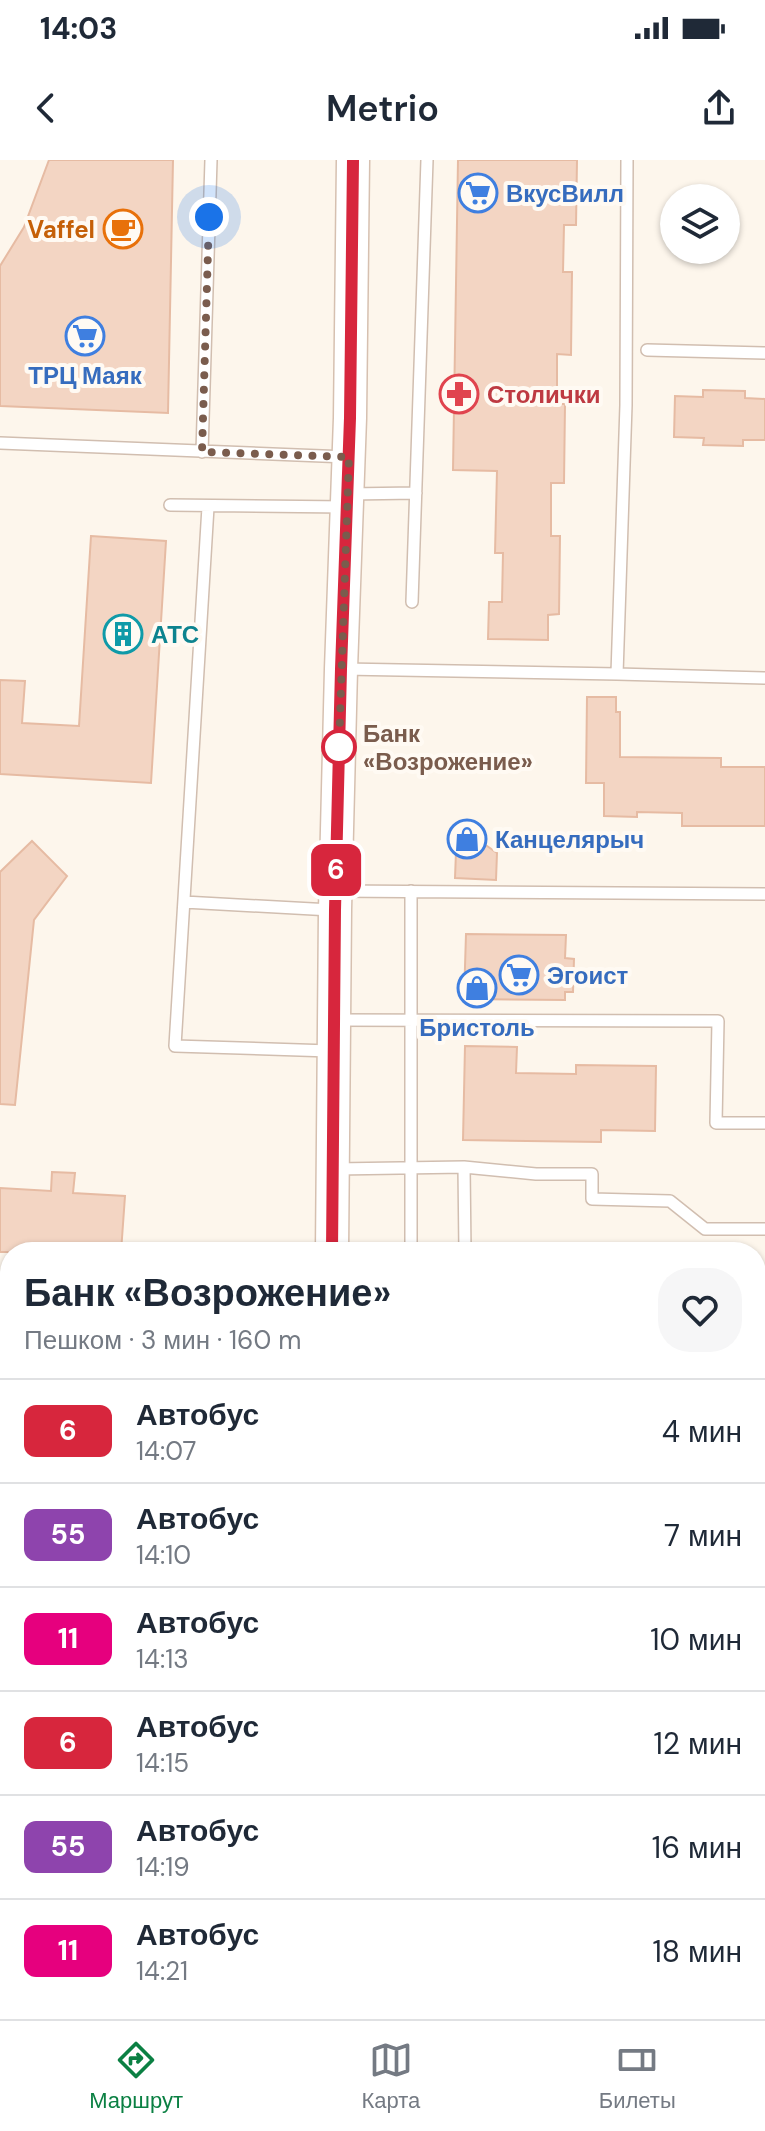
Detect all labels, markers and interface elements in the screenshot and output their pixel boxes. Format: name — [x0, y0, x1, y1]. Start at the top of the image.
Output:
text: 14:03 — [40, 9, 117, 48]
text: Metrio — [326, 85, 439, 132]
icon: back — [24, 86, 68, 130]
icon: share — [697, 86, 741, 130]
supermarket icon: ВкусВилл — [457, 172, 499, 214]
place label: ВкусВилл — [506, 178, 624, 209]
map controls — [660, 184, 740, 264]
button: layers — [660, 184, 740, 264]
your location — [189, 197, 229, 237]
cafe icon: Vaffel — [102, 208, 144, 250]
place label: Vaffel — [27, 214, 95, 245]
supermarket icon: ТРЦ Маяк — [64, 315, 106, 357]
place label: ТРЦ Маяк — [28, 360, 143, 391]
pharmacy icon: Столички — [438, 373, 480, 415]
place label: Столички — [487, 379, 601, 410]
building icon: АТС — [102, 613, 144, 655]
place label: АТС — [151, 619, 199, 650]
place label: Банк «Возрожение» — [363, 718, 533, 777]
marker: Банк «Возрожение» — [322, 730, 356, 764]
shop icon: Канцелярыч — [446, 818, 488, 860]
place label: Канцелярыч — [495, 824, 644, 855]
line badge: 6 — [310, 844, 362, 896]
text: 6 — [327, 851, 345, 888]
supermarket icon: Эгоист — [498, 954, 540, 996]
place label: Эгоист — [547, 960, 629, 991]
shop icon: Бристоль — [456, 967, 498, 1009]
place label: Бристоль — [419, 1012, 535, 1043]
text: Банк «Возрожение» — [24, 1268, 391, 1318]
button: heart — [658, 1268, 742, 1352]
text: Пешком · 3 мин · 160 m — [24, 1323, 301, 1357]
text: Автобус — [136, 1395, 259, 1434]
text: 6 — [59, 1412, 77, 1449]
text: 4 мин — [662, 1412, 742, 1451]
text: 14:07 — [136, 1434, 196, 1468]
text: Автобус — [136, 1499, 259, 1538]
text: 55 — [51, 1516, 85, 1553]
text: 7 мин — [664, 1516, 742, 1555]
text: 14:10 — [136, 1538, 191, 1572]
text: Автобус — [136, 1603, 259, 1642]
text: 11 — [58, 1620, 78, 1657]
text: 10 мин — [650, 1620, 742, 1659]
text: 14:13 — [136, 1642, 189, 1676]
text: Автобус — [136, 1707, 259, 1746]
text: 6 — [59, 1724, 77, 1761]
text: 12 мин — [653, 1724, 742, 1763]
text: 14:15 — [136, 1746, 189, 1780]
text: Автобус — [136, 1811, 259, 1850]
text: 55 — [51, 1828, 85, 1865]
text: 16 мин — [652, 1828, 742, 1867]
text: 14:19 — [136, 1850, 190, 1884]
text: Автобус — [136, 1915, 259, 1954]
text: 11 — [58, 1932, 78, 1969]
text: 18 мин — [652, 1932, 742, 1971]
text: 14:21 — [136, 1954, 188, 1988]
tab: Маршрут — [89, 2038, 183, 2115]
tab: Карта — [361, 2038, 420, 2115]
tab: Билеты — [599, 2038, 676, 2115]

